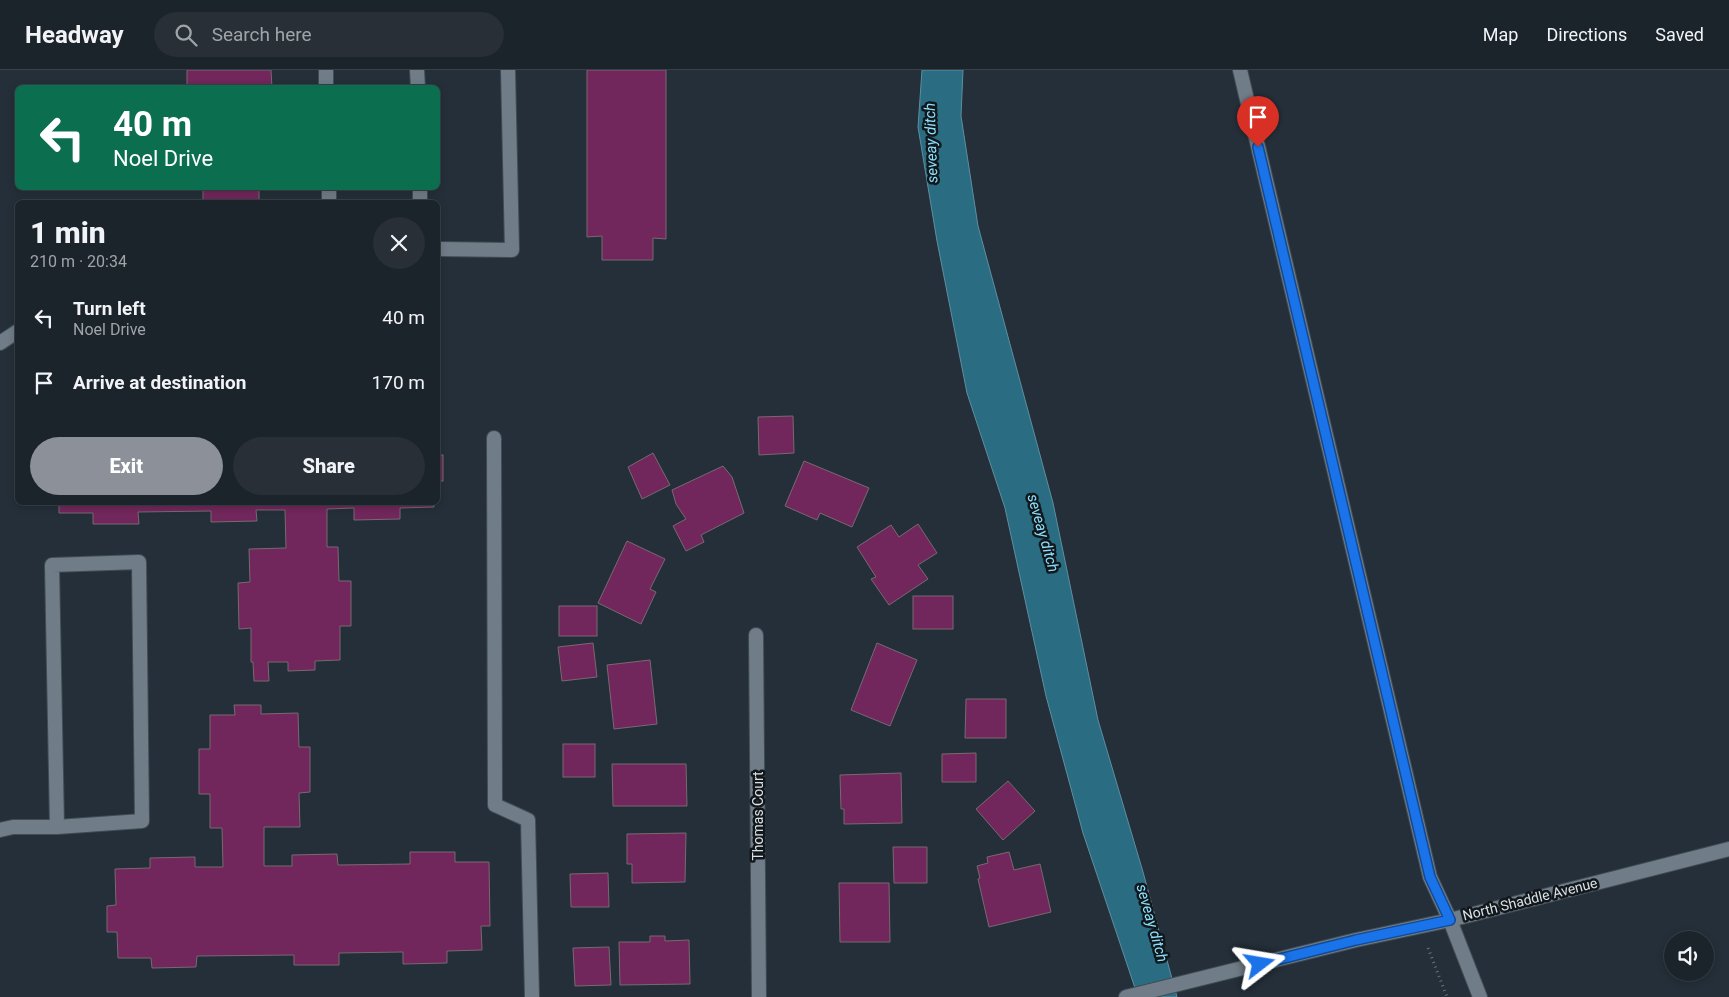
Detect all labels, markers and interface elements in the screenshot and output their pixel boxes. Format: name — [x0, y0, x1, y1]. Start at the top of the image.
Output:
search box — [154, 12, 504, 57]
text: Headway — [25, 21, 124, 49]
icon: search — [172, 21, 200, 49]
text: Search here — [212, 23, 312, 46]
text: Map — [1483, 24, 1518, 45]
text: Directions — [1546, 24, 1627, 45]
text: Saved — [1655, 24, 1704, 45]
pin — [1237, 96, 1279, 147]
water label: seveay ditch — [921, 103, 941, 183]
icon: arrive — [1244, 103, 1272, 131]
text: 40 m — [113, 104, 192, 145]
icon: left — [30, 105, 95, 170]
text: Noel Drive — [113, 146, 213, 171]
text: 1 min — [30, 215, 106, 250]
button: close — [373, 217, 425, 269]
text: 210 m · 20:34 — [30, 252, 127, 271]
text: Turn left — [73, 297, 146, 320]
icon: left — [30, 304, 58, 332]
text: 40 m — [382, 306, 425, 329]
text: Noel Drive — [73, 320, 146, 339]
icon: arrive — [30, 369, 58, 397]
text: Arrive at destination — [73, 371, 246, 394]
text: 170 m — [372, 371, 425, 394]
button: Exit — [30, 437, 223, 495]
button: Share — [233, 437, 425, 495]
water label: seveay ditch — [1023, 492, 1063, 574]
street label: Thomas Court — [750, 771, 766, 861]
street label: North Shaddle Avenue — [1461, 875, 1599, 923]
water label: seveay ditch — [1132, 882, 1172, 964]
map controls — [1664, 931, 1714, 981]
button: sound — [1664, 931, 1714, 981]
position arrow — [1233, 937, 1285, 989]

